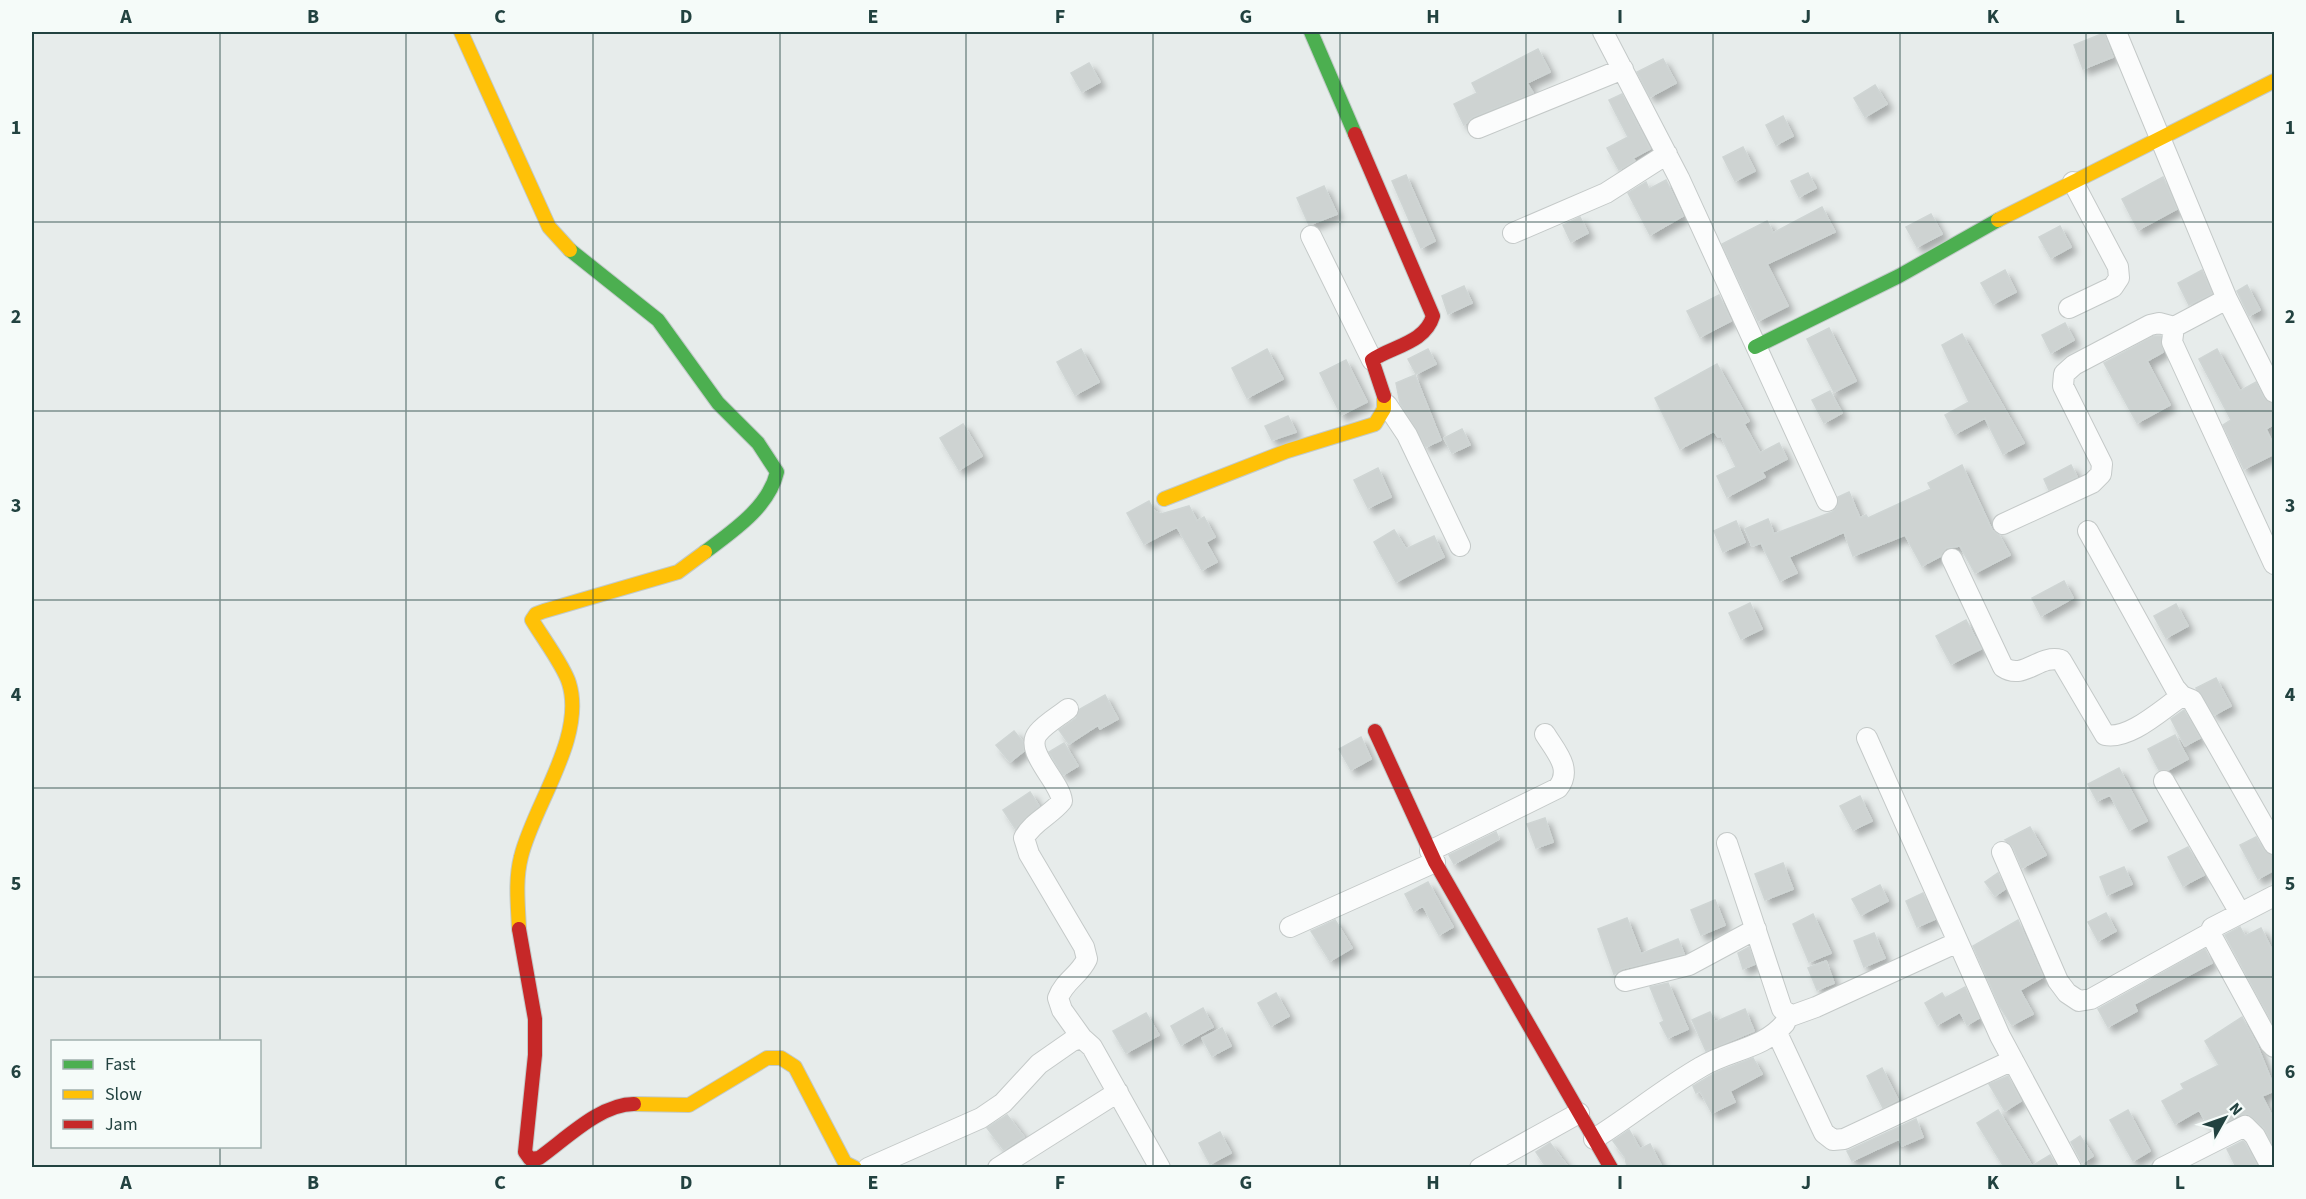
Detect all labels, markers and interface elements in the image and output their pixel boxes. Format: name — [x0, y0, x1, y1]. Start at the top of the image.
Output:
text: A — [119, 3, 132, 31]
text: B — [307, 3, 319, 31]
text: C — [494, 3, 506, 31]
text: D — [680, 3, 692, 31]
text: E — [868, 3, 878, 31]
text: F — [1055, 3, 1065, 31]
text: G — [1240, 3, 1252, 31]
text: H — [1426, 3, 1440, 31]
text: I — [1617, 3, 1623, 31]
text: J — [1801, 3, 1811, 31]
text: K — [1987, 3, 2000, 31]
text: L — [2175, 3, 2185, 31]
text: 1 — [11, 114, 21, 142]
text: 1 — [2285, 114, 2295, 142]
text: 2 — [11, 303, 21, 331]
text: 2 — [2285, 303, 2295, 331]
text: 3 — [11, 492, 21, 520]
text: 3 — [2285, 492, 2295, 520]
text: 4 — [11, 681, 22, 709]
text: 4 — [2285, 681, 2296, 709]
text: 5 — [11, 870, 21, 898]
text: 5 — [2285, 870, 2295, 898]
legend — [51, 1040, 261, 1148]
text: Fast — [105, 1052, 136, 1077]
text: 6 — [11, 1058, 21, 1086]
text: 6 — [2285, 1058, 2295, 1086]
text: Slow — [105, 1082, 142, 1107]
north arrow — [2195, 1088, 2255, 1148]
text: N — [2224, 1098, 2248, 1120]
text: Jam — [105, 1112, 138, 1137]
text: A — [119, 1169, 132, 1197]
text: B — [307, 1169, 319, 1197]
text: C — [494, 1169, 506, 1197]
text: D — [680, 1169, 692, 1197]
text: E — [868, 1169, 878, 1197]
text: F — [1055, 1169, 1065, 1197]
text: G — [1240, 1169, 1252, 1197]
text: H — [1426, 1169, 1440, 1197]
text: I — [1617, 1169, 1623, 1197]
text: J — [1801, 1169, 1811, 1197]
text: K — [1987, 1169, 2000, 1197]
text: L — [2175, 1169, 2185, 1197]

